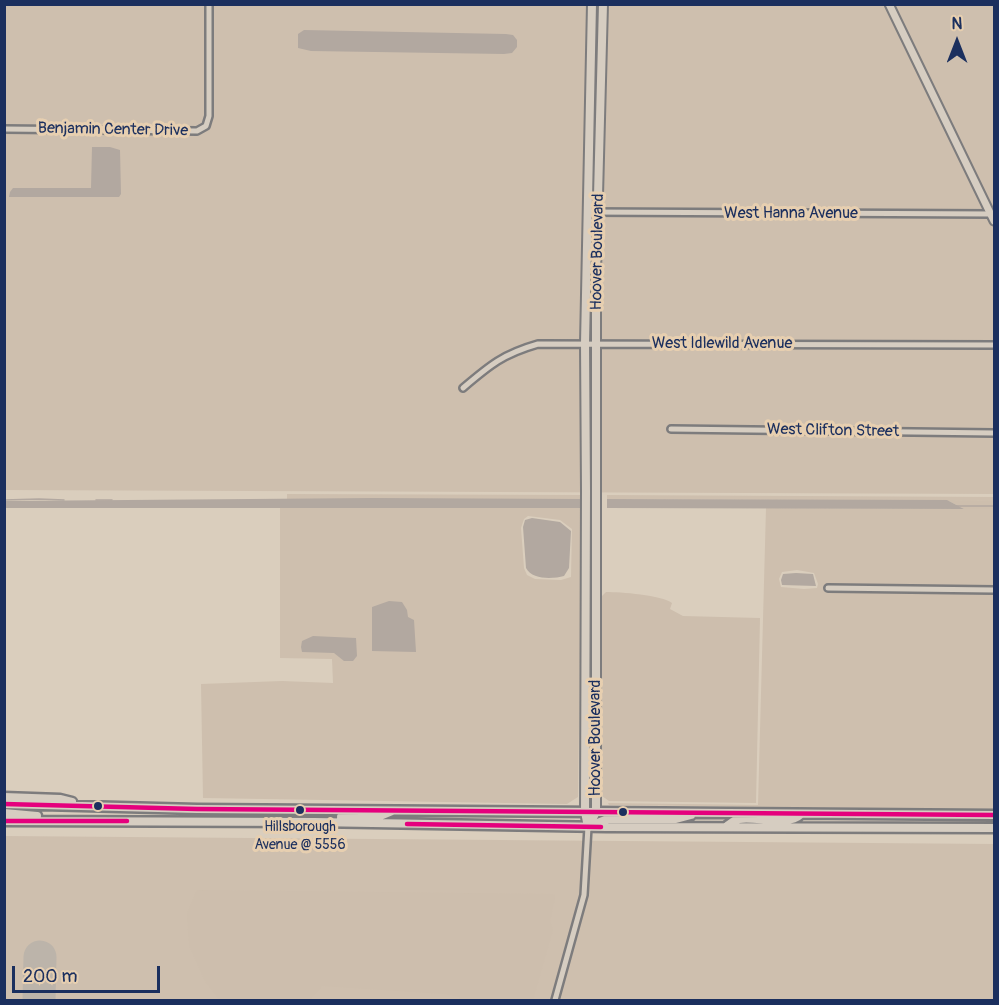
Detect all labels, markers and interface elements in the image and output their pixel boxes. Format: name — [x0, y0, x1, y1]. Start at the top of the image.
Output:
north arrow — [927, 12, 987, 72]
text: N — [952, 14, 962, 34]
street label: Benjamin Center Drive — [38, 119, 188, 141]
street label: Hoover Boulevard — [587, 193, 609, 311]
street label: West Hanna Avenue — [724, 204, 858, 224]
street label: West Idlewild Avenue — [652, 334, 792, 354]
street label: West Clifton Street — [767, 420, 899, 442]
street label: Hoover Boulevard — [586, 680, 606, 796]
unlabelled marker — [92, 800, 104, 812]
marker: Hillsborough Avenue @ 5556 — [294, 804, 306, 816]
unlabelled marker — [617, 806, 629, 818]
place label: Hillsborough Avenue @ 5556 — [254, 819, 346, 852]
scale bar — [15, 954, 164, 992]
text: 200 m — [23, 965, 78, 988]

